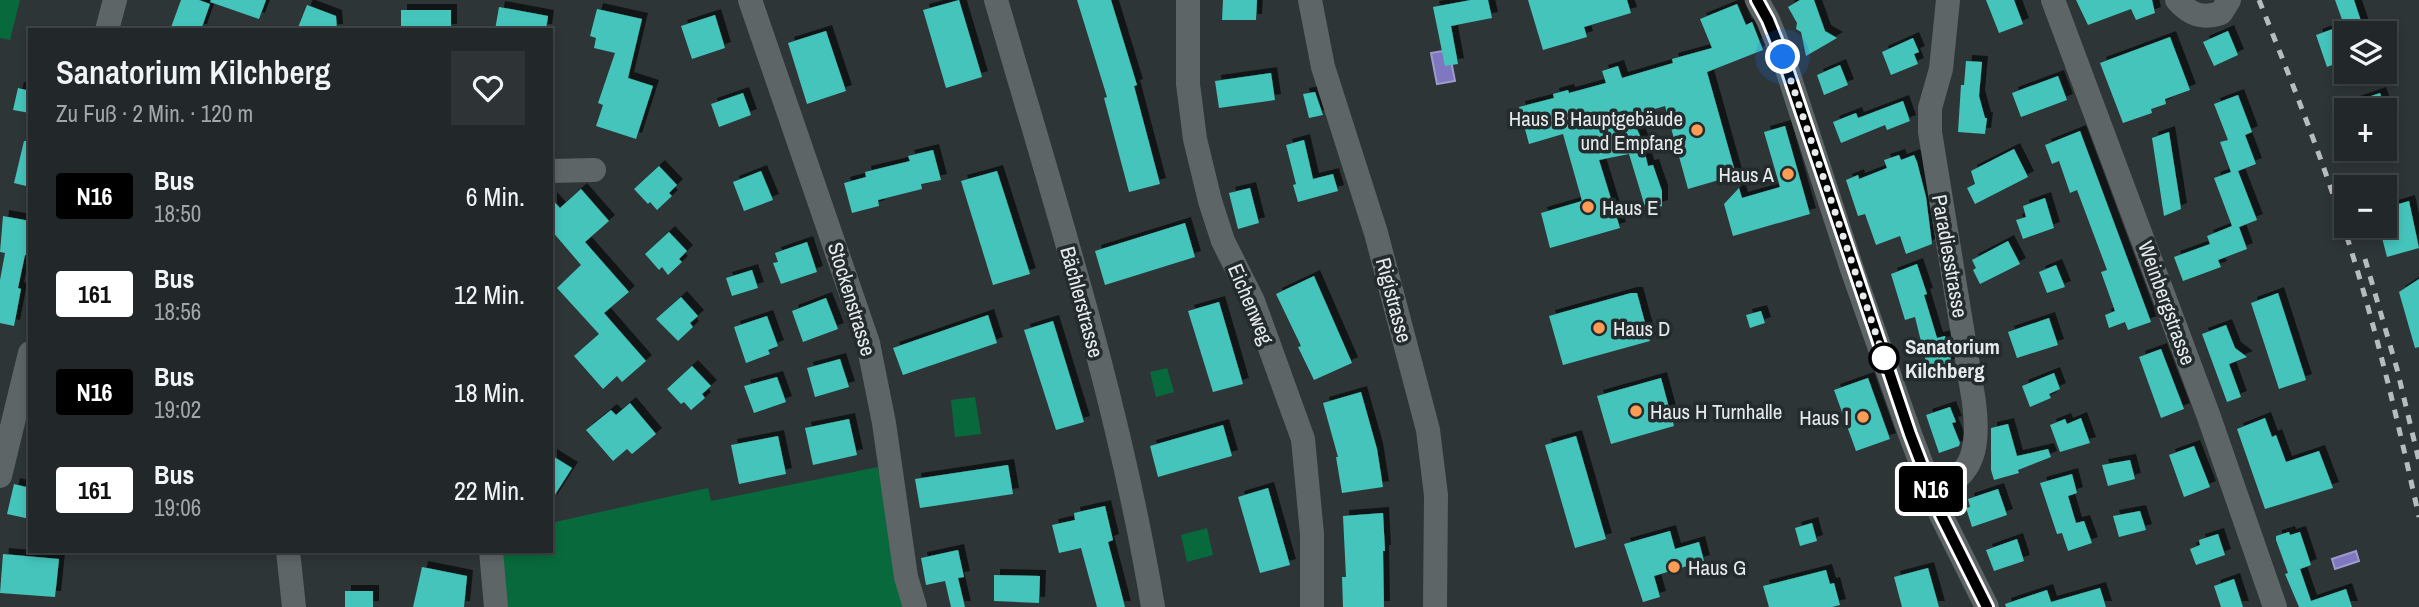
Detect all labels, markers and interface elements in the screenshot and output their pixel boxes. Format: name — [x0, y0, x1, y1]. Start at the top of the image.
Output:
map controls — [2334, 21, 2397, 238]
button: layers — [2334, 21, 2397, 84]
your location — [1765, 39, 1800, 74]
text: Sanatorium Kilchberg — [56, 50, 331, 94]
button: heart — [451, 51, 525, 125]
text: Zu Fuß · 2 Min. · 120 m — [56, 98, 253, 129]
button: + — [2334, 98, 2397, 161]
place label: Haus B Hauptgebäude und Empfang — [1509, 104, 1683, 157]
marker: Haus B Hauptgebäude und Empfang — [1689, 122, 1705, 138]
place label: Haus A — [1718, 160, 1775, 189]
text: Bus — [154, 163, 194, 198]
marker: Haus A — [1780, 166, 1796, 182]
button: − — [2334, 175, 2397, 238]
text: 6 Min. — [466, 179, 525, 214]
text: N16 — [76, 180, 113, 212]
street label: Paradiesstrasse — [1925, 192, 1975, 320]
place label: Haus E — [1602, 193, 1658, 222]
text: 18:50 — [154, 198, 201, 229]
marker: Haus E — [1580, 199, 1596, 215]
street label: Weinbergstrasse — [2131, 237, 2203, 369]
street label: Stockenstrasse — [821, 238, 883, 360]
street label: Bächlerstrasse — [1053, 243, 1111, 361]
street label: Rigistrasse — [1369, 254, 1419, 346]
street label: Eichenweg — [1221, 259, 1281, 349]
text: Bus — [154, 261, 194, 296]
text: 12 Min. — [454, 277, 525, 312]
text: 161 — [78, 278, 111, 310]
text: 18:56 — [154, 296, 201, 327]
place label: Haus D — [1613, 314, 1670, 343]
marker: Haus D — [1591, 320, 1607, 336]
place label: Sanatorium Kilchberg — [1905, 332, 2000, 385]
marker: Sanatorium Kilchberg — [1869, 343, 1899, 373]
text: Bus — [154, 359, 194, 394]
text: 18 Min. — [454, 375, 525, 410]
text: N16 — [76, 376, 113, 408]
text: 19:02 — [154, 394, 201, 425]
place label: Haus H Turnhalle — [1650, 397, 1782, 426]
marker: Haus H Turnhalle — [1628, 403, 1644, 419]
place label: Haus I — [1799, 403, 1849, 432]
marker: Haus I — [1855, 409, 1871, 425]
text: Bus — [154, 457, 194, 492]
line badge: N16 — [1891, 466, 1971, 512]
text: 22 Min. — [454, 473, 525, 508]
text: N16 — [1913, 473, 1949, 505]
text: 161 — [78, 474, 111, 506]
text: 19:06 — [154, 492, 201, 523]
place label: Haus G — [1688, 553, 1746, 582]
marker: Haus G — [1666, 559, 1682, 575]

